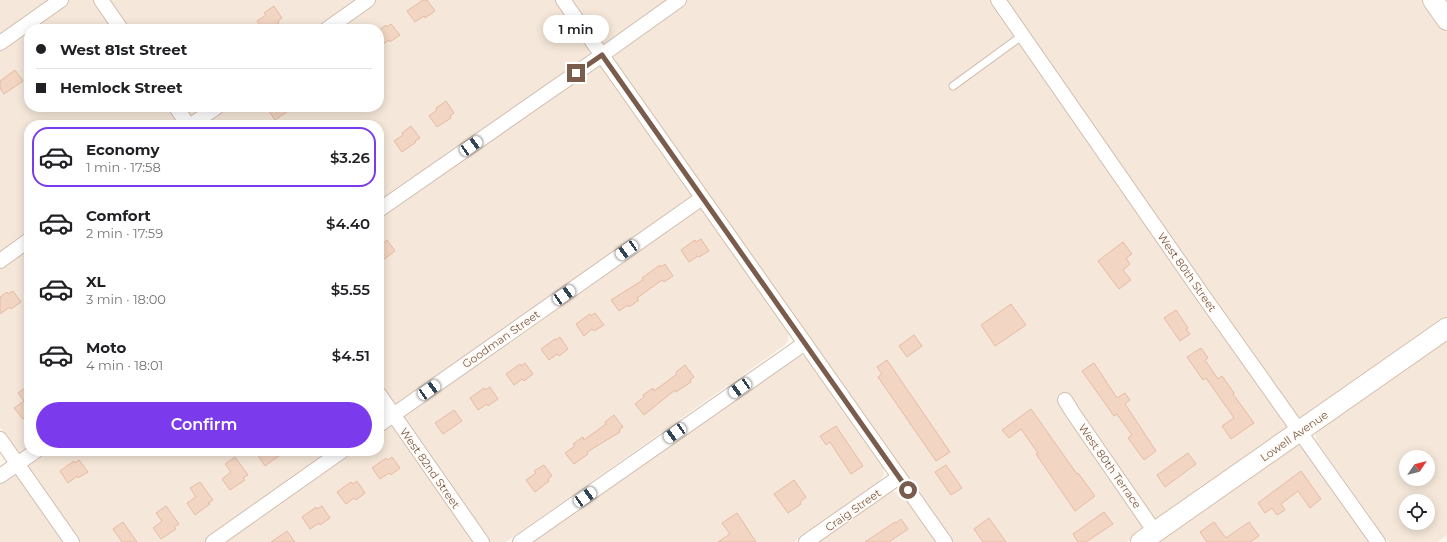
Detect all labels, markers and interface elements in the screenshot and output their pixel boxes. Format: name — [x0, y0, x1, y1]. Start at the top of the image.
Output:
callout: 1 min — [543, 15, 609, 43]
text: 1 min — [559, 21, 593, 37]
text: West 81st Street — [60, 40, 187, 59]
route end — [567, 64, 585, 82]
text: Hemlock Street — [60, 78, 182, 97]
car — [458, 134, 484, 158]
icon: car — [38, 139, 74, 175]
text: Economy — [86, 140, 159, 159]
text: $3.26 — [330, 148, 370, 167]
text: 1 min · 17:58 — [86, 159, 161, 175]
icon: car — [38, 205, 74, 241]
text: Comfort — [86, 206, 151, 225]
text: $4.40 — [326, 214, 370, 233]
text: 2 min · 17:59 — [86, 225, 163, 241]
street label: West 80th Street — [1154, 230, 1220, 315]
car — [614, 238, 640, 262]
icon: car — [38, 271, 74, 307]
text: XL — [86, 272, 105, 291]
text: $5.55 — [331, 280, 370, 299]
car — [551, 283, 577, 307]
text: 3 min · 18:00 — [86, 291, 166, 307]
street label: Goodman Street — [460, 307, 543, 371]
icon: car — [38, 337, 74, 373]
text: Moto — [86, 338, 126, 357]
text: $4.51 — [332, 346, 370, 365]
text: 4 min · 18:01 — [86, 357, 163, 373]
car — [727, 376, 753, 400]
car — [416, 378, 442, 402]
button: Confirm — [36, 402, 372, 448]
street label: Lowell Avenue — [1257, 407, 1331, 465]
car — [662, 421, 688, 445]
street label: West 80th Terrace — [1076, 421, 1145, 511]
street label: West 82nd Street — [397, 425, 463, 511]
north arrow — [1399, 450, 1435, 486]
map controls — [1399, 450, 1435, 530]
route start — [899, 481, 917, 499]
car — [572, 485, 598, 509]
street label: Craig Street — [822, 485, 884, 534]
button: locate — [1399, 494, 1435, 530]

